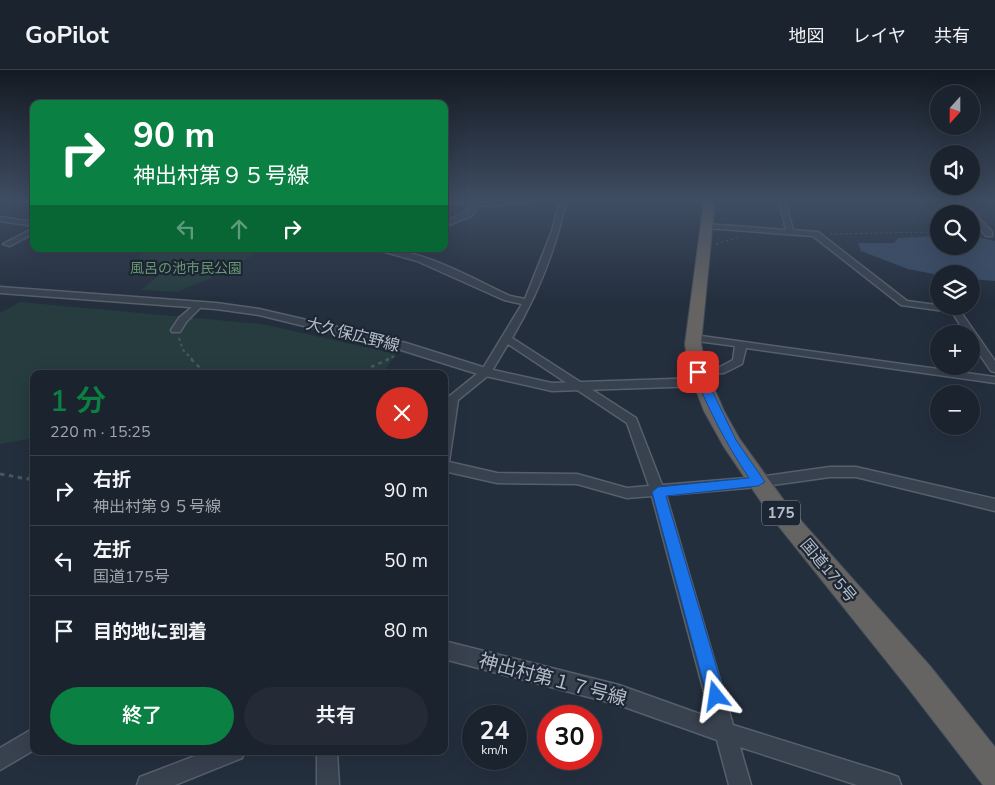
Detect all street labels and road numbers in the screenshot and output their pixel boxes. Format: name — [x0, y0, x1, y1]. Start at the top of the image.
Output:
street label: 大久保広野線 — [304, 313, 402, 357]
road number: 175 — [762, 500, 800, 526]
street label: 国道175号 — [795, 534, 861, 607]
street label: 神出村第１７号線 — [476, 648, 630, 712]

